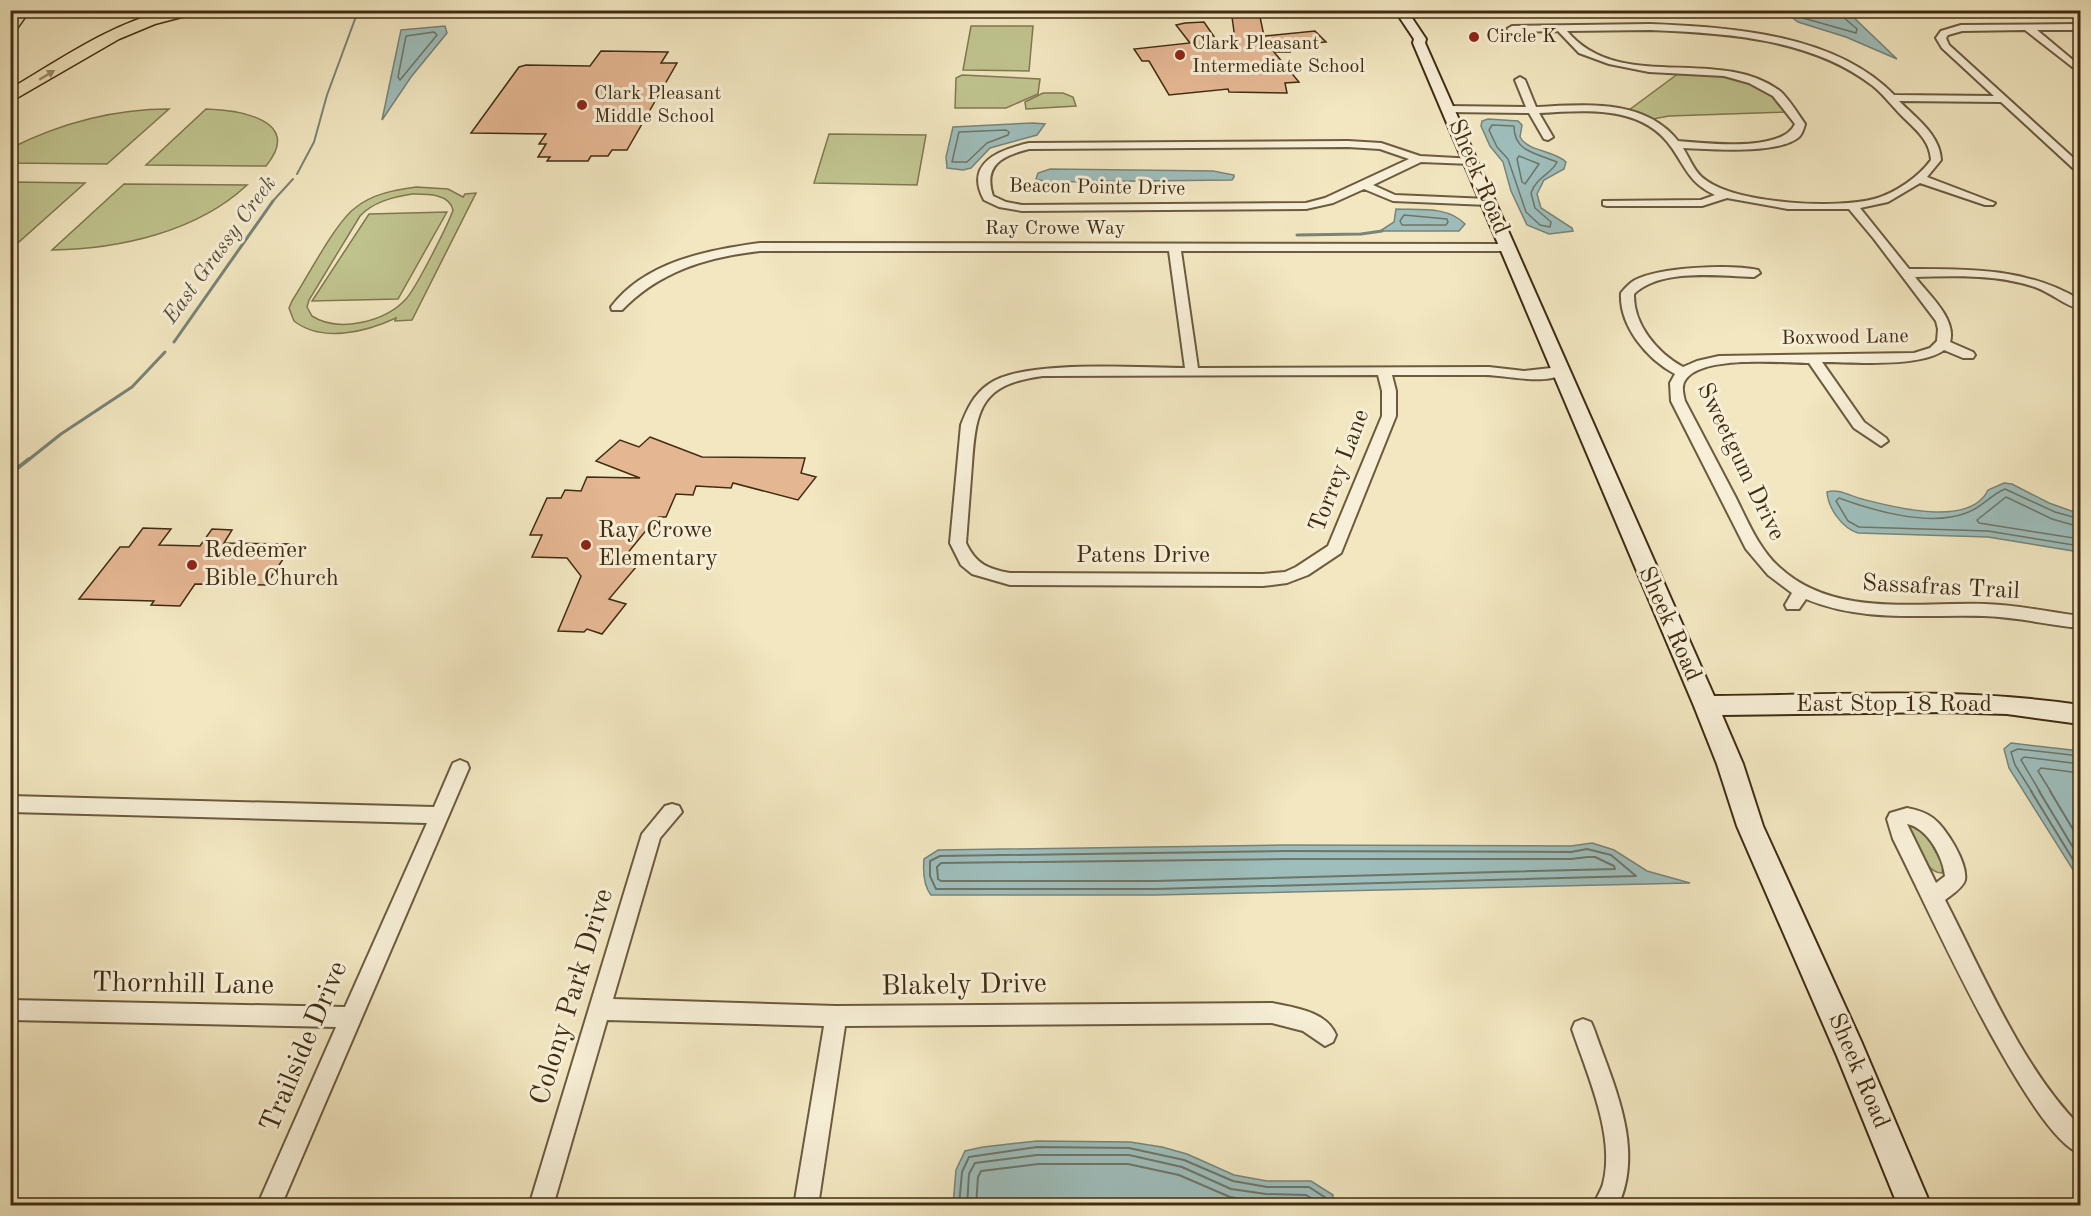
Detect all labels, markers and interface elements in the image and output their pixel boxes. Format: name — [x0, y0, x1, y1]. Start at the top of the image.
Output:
place label: Circle K — [1486, 27, 1557, 47]
marker: Circle K — [1467, 30, 1481, 44]
place label: Clark Pleasant Intermediate School — [1192, 34, 1365, 77]
marker: Clark Pleasant Intermediate School — [1173, 48, 1187, 62]
one-way arrow — [39, 69, 55, 80]
place label: Clark Pleasant Middle School — [594, 84, 721, 127]
marker: Clark Pleasant Middle School — [575, 98, 589, 112]
street label: Sheek Road — [1443, 116, 1513, 238]
water label: East Grassy Creek — [159, 172, 281, 329]
street label: Beacon Pointe Drive — [1009, 176, 1185, 200]
street label: Ray Crowe Way — [985, 219, 1126, 239]
street label: Boxwood Lane — [1781, 327, 1909, 349]
street label: Sweetgum Drive — [1692, 379, 1788, 545]
street label: Torrey Lane — [1306, 406, 1374, 536]
place label: Ray Crowe Elementary — [598, 519, 718, 571]
marker: Ray Crowe Elementary — [579, 538, 593, 552]
place label: Redeemer Bible Church — [204, 539, 339, 591]
street label: Patens Drive — [1076, 544, 1210, 568]
marker: Redeemer Bible Church — [185, 558, 199, 572]
street label: Sheek Road — [1633, 563, 1705, 685]
street label: Sassafras Trail — [1861, 572, 2021, 604]
street label: East Stop 18 Road — [1796, 693, 1992, 717]
street label: Colony Park Drive — [527, 885, 619, 1109]
street label: Trailside Drive — [256, 957, 354, 1137]
street label: Thornhill Lane — [92, 969, 274, 1001]
street label: Blakely Drive — [881, 971, 1047, 1001]
street label: Sheek Road — [1823, 1010, 1893, 1132]

